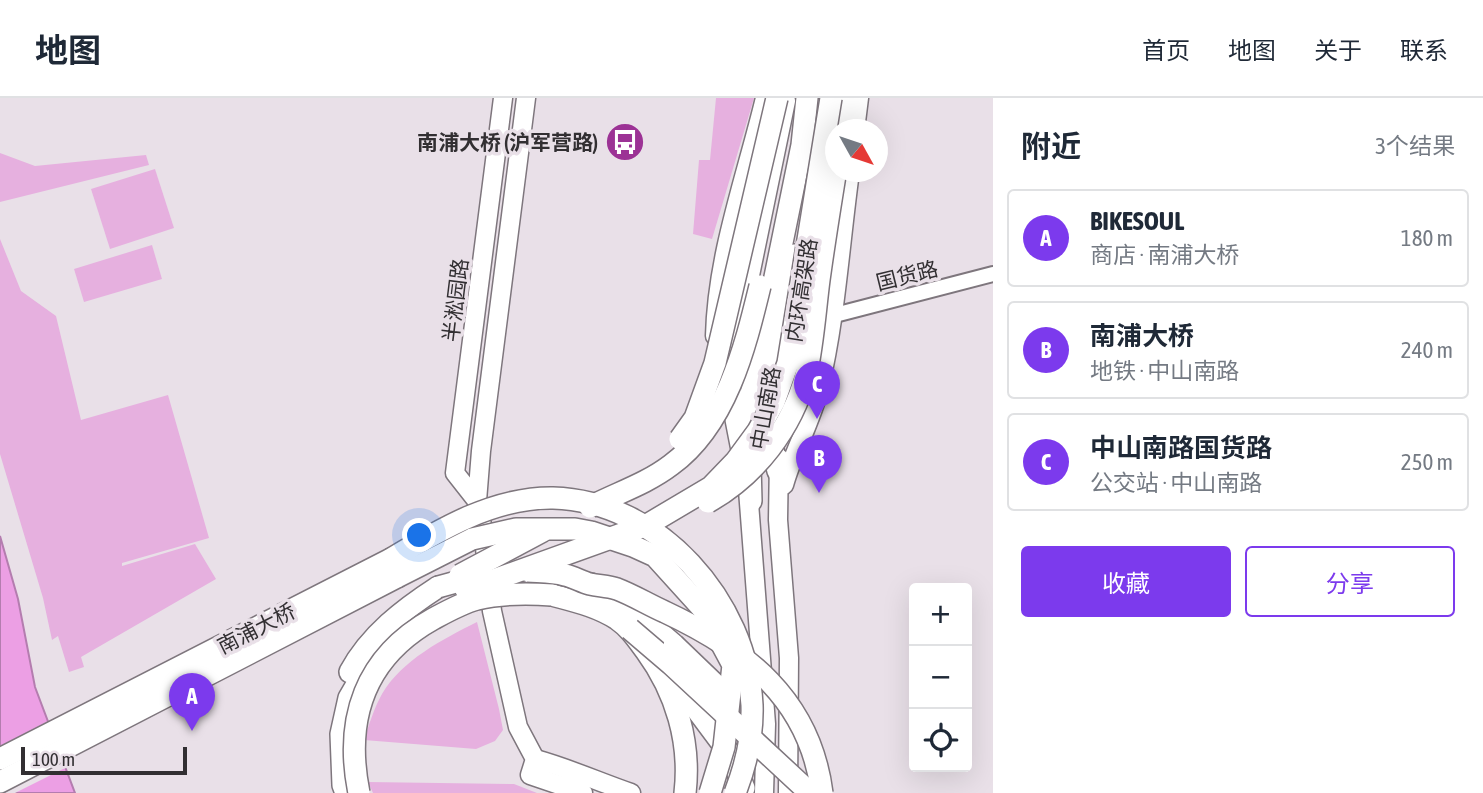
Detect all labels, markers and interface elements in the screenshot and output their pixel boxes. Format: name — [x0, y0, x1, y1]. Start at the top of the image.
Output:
text: 地图 — [35, 31, 101, 69]
text: 首页 — [1142, 37, 1190, 64]
text: 地图 — [1228, 37, 1276, 64]
text: 关于 — [1314, 37, 1362, 64]
text: 联系 — [1400, 37, 1448, 64]
north arrow — [825, 119, 888, 182]
bus stop icon: 南浦大桥 (沪军营路) — [604, 121, 646, 163]
text: 附近 — [1021, 129, 1081, 163]
place label: 南浦大桥 (沪军营路) — [417, 130, 598, 154]
text: 3个结果 — [1375, 133, 1455, 159]
text: BIKESOUL — [1090, 206, 1184, 236]
text: A — [1040, 225, 1052, 251]
text: 180 m — [1401, 225, 1453, 251]
street label: 内环高架路 — [781, 236, 821, 344]
text: 商店 · 南浦大桥 — [1090, 242, 1239, 268]
street label: 国货路 — [874, 256, 940, 294]
street label: 半淞园路 — [438, 257, 472, 343]
text: 南浦大桥 — [1090, 321, 1194, 351]
text: B — [1041, 337, 1051, 363]
text: 240 m — [1401, 337, 1453, 363]
text: 地铁 · 中山南路 — [1090, 358, 1239, 384]
pin: C — [794, 361, 840, 419]
street label: 中山南路 — [746, 365, 784, 451]
text: 中山南路国货路 — [1090, 433, 1272, 463]
pin: B — [796, 435, 842, 493]
text: C — [1041, 449, 1051, 475]
text: 250 m — [1401, 449, 1453, 475]
text: 公交站 · 中山南路 — [1090, 470, 1262, 496]
your location — [402, 518, 436, 552]
button: 收藏 — [1021, 546, 1231, 617]
button: 分享 — [1245, 546, 1455, 617]
map controls — [909, 583, 972, 772]
button: + — [909, 583, 972, 646]
street label: 南浦大桥 — [213, 598, 299, 658]
button: − — [909, 646, 972, 709]
pin: A — [169, 673, 215, 731]
button: locate — [909, 709, 972, 772]
scale bar — [21, 744, 187, 776]
text: 100 m — [32, 748, 75, 770]

